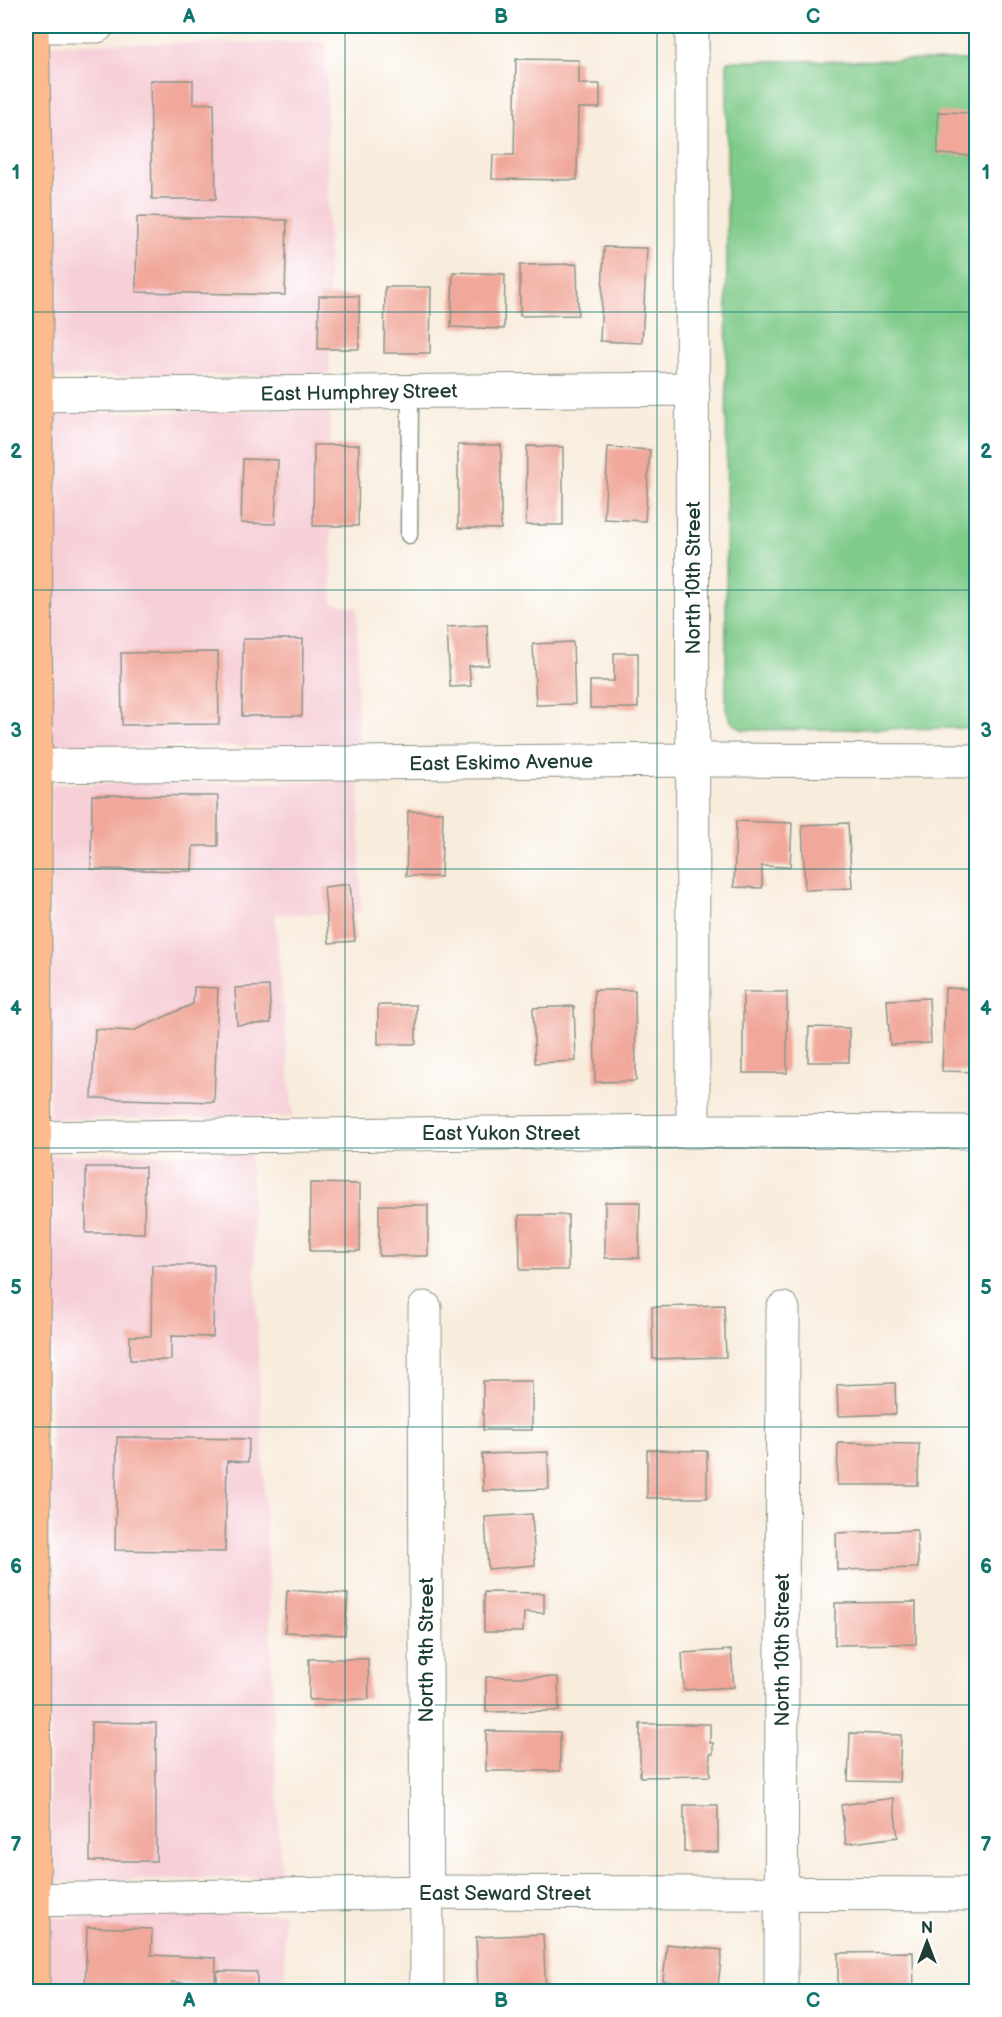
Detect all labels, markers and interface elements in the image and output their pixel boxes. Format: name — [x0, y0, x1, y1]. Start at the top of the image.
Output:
text: A — [182, 5, 196, 29]
text: B — [494, 5, 508, 29]
text: C — [806, 5, 820, 29]
text: 1 — [12, 161, 20, 185]
text: 1 — [982, 161, 990, 185]
street label: East Humphrey Street — [260, 379, 458, 407]
text: 2 — [10, 440, 22, 464]
text: 2 — [980, 440, 992, 464]
street label: North 10th Street — [682, 501, 706, 655]
text: 3 — [10, 719, 22, 743]
text: 3 — [980, 719, 992, 743]
street label: East Eskimo Avenue — [409, 749, 593, 777]
text: 4 — [10, 997, 22, 1021]
text: 4 — [980, 997, 992, 1021]
street label: East Yukon Street — [422, 1122, 580, 1146]
text: 5 — [10, 1276, 22, 1300]
text: 5 — [980, 1276, 992, 1300]
text: 6 — [10, 1555, 22, 1579]
text: 6 — [980, 1555, 992, 1579]
street label: North 10th Street — [771, 1573, 795, 1727]
street label: North 9th Street — [415, 1577, 439, 1723]
text: 7 — [10, 1833, 22, 1857]
text: 7 — [980, 1833, 992, 1857]
street label: East Seward Street — [419, 1882, 591, 1906]
north arrow — [897, 1912, 957, 1972]
text: N — [921, 1919, 933, 1938]
text: A — [182, 1989, 196, 2013]
text: B — [494, 1989, 508, 2013]
text: C — [806, 1989, 820, 2013]

